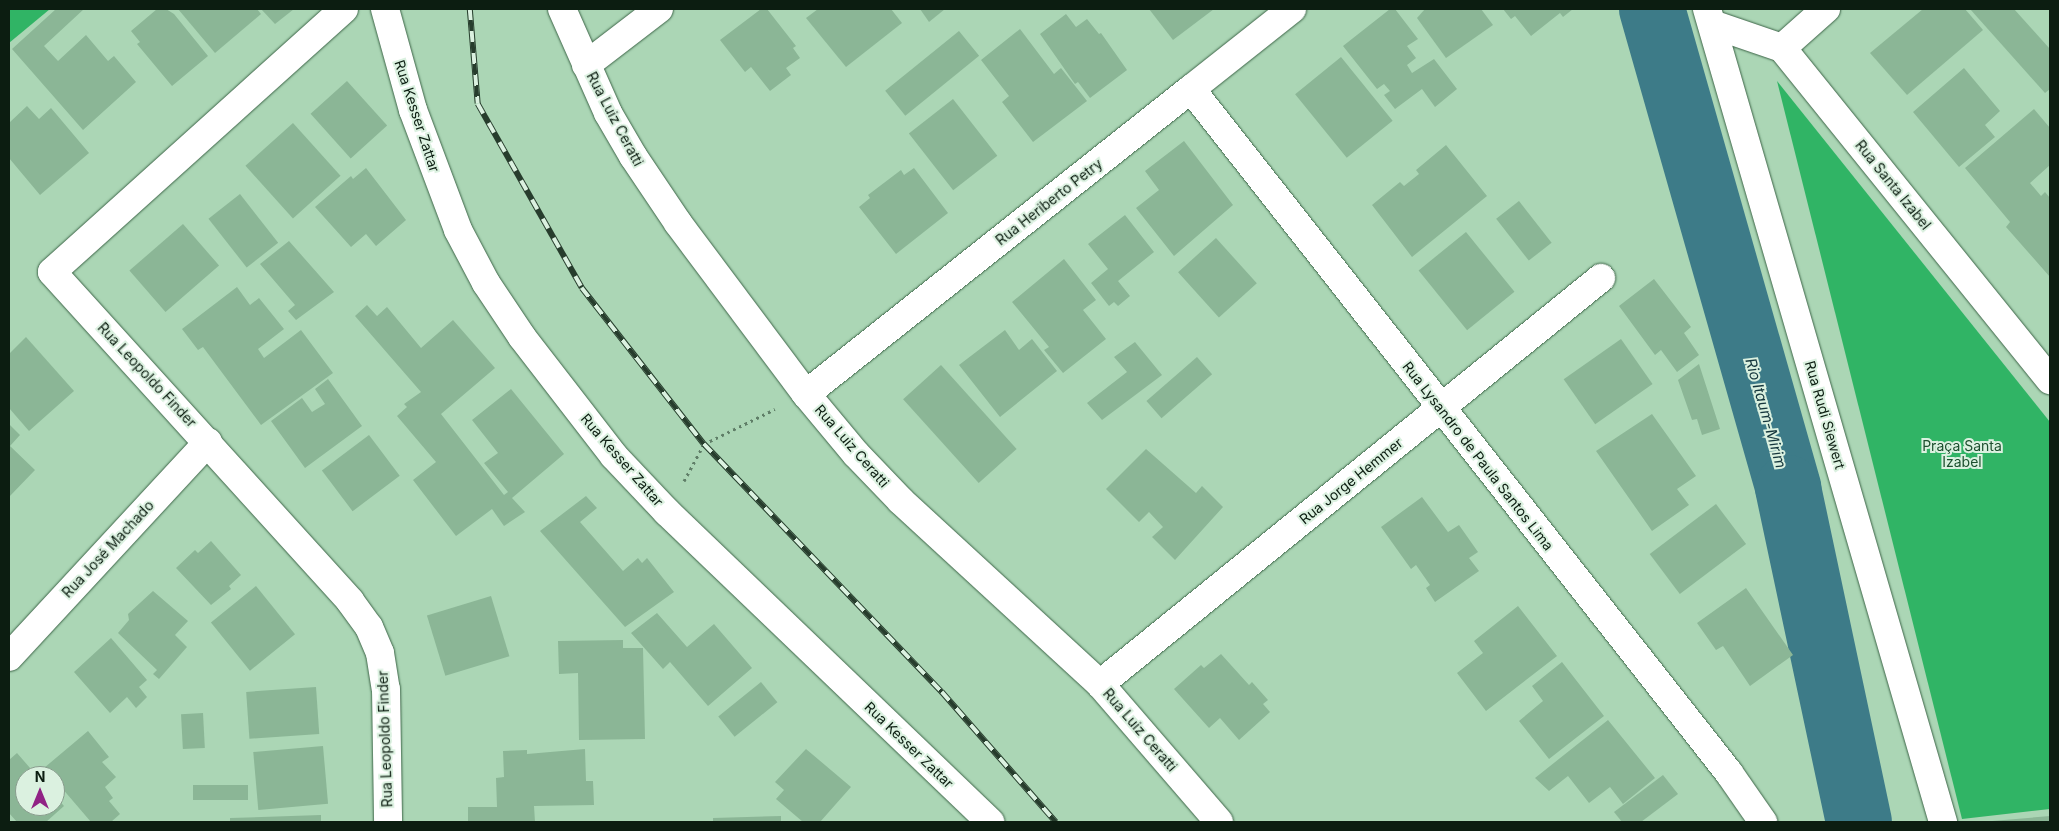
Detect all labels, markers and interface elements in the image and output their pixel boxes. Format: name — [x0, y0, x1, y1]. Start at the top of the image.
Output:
street label: Rua Kesser Zattar — [391, 58, 443, 174]
street label: Rua Luiz Ceratti — [583, 69, 647, 169]
street label: Rua Santa Izabel — [1852, 137, 1934, 233]
street label: Rua Heriberto Petry — [992, 155, 1106, 249]
street label: Rua Leopoldo Finder — [94, 319, 200, 431]
water label: Rio Itaum-Mirim — [1742, 356, 1790, 470]
street label: Rua Lysandro de Paula Santos Lima — [1399, 358, 1557, 554]
street label: Rua Rudi Siewert — [1801, 359, 1849, 471]
street label: Rua Luiz Ceratti — [812, 401, 892, 491]
street label: Rua Kesser Zattar — [577, 410, 667, 510]
street label: Rua Jorge Hemmer — [1296, 434, 1406, 528]
park label: Praça Santa Izabel — [1922, 438, 2002, 471]
street label: Rua José Machado — [59, 497, 157, 601]
street label: Rua Leopoldo Finder — [374, 670, 396, 808]
street label: Rua Luiz Ceratti — [1100, 685, 1180, 775]
street label: Rua Kesser Zattar — [861, 698, 957, 792]
north arrow — [15, 766, 65, 816]
text: N — [35, 768, 45, 785]

